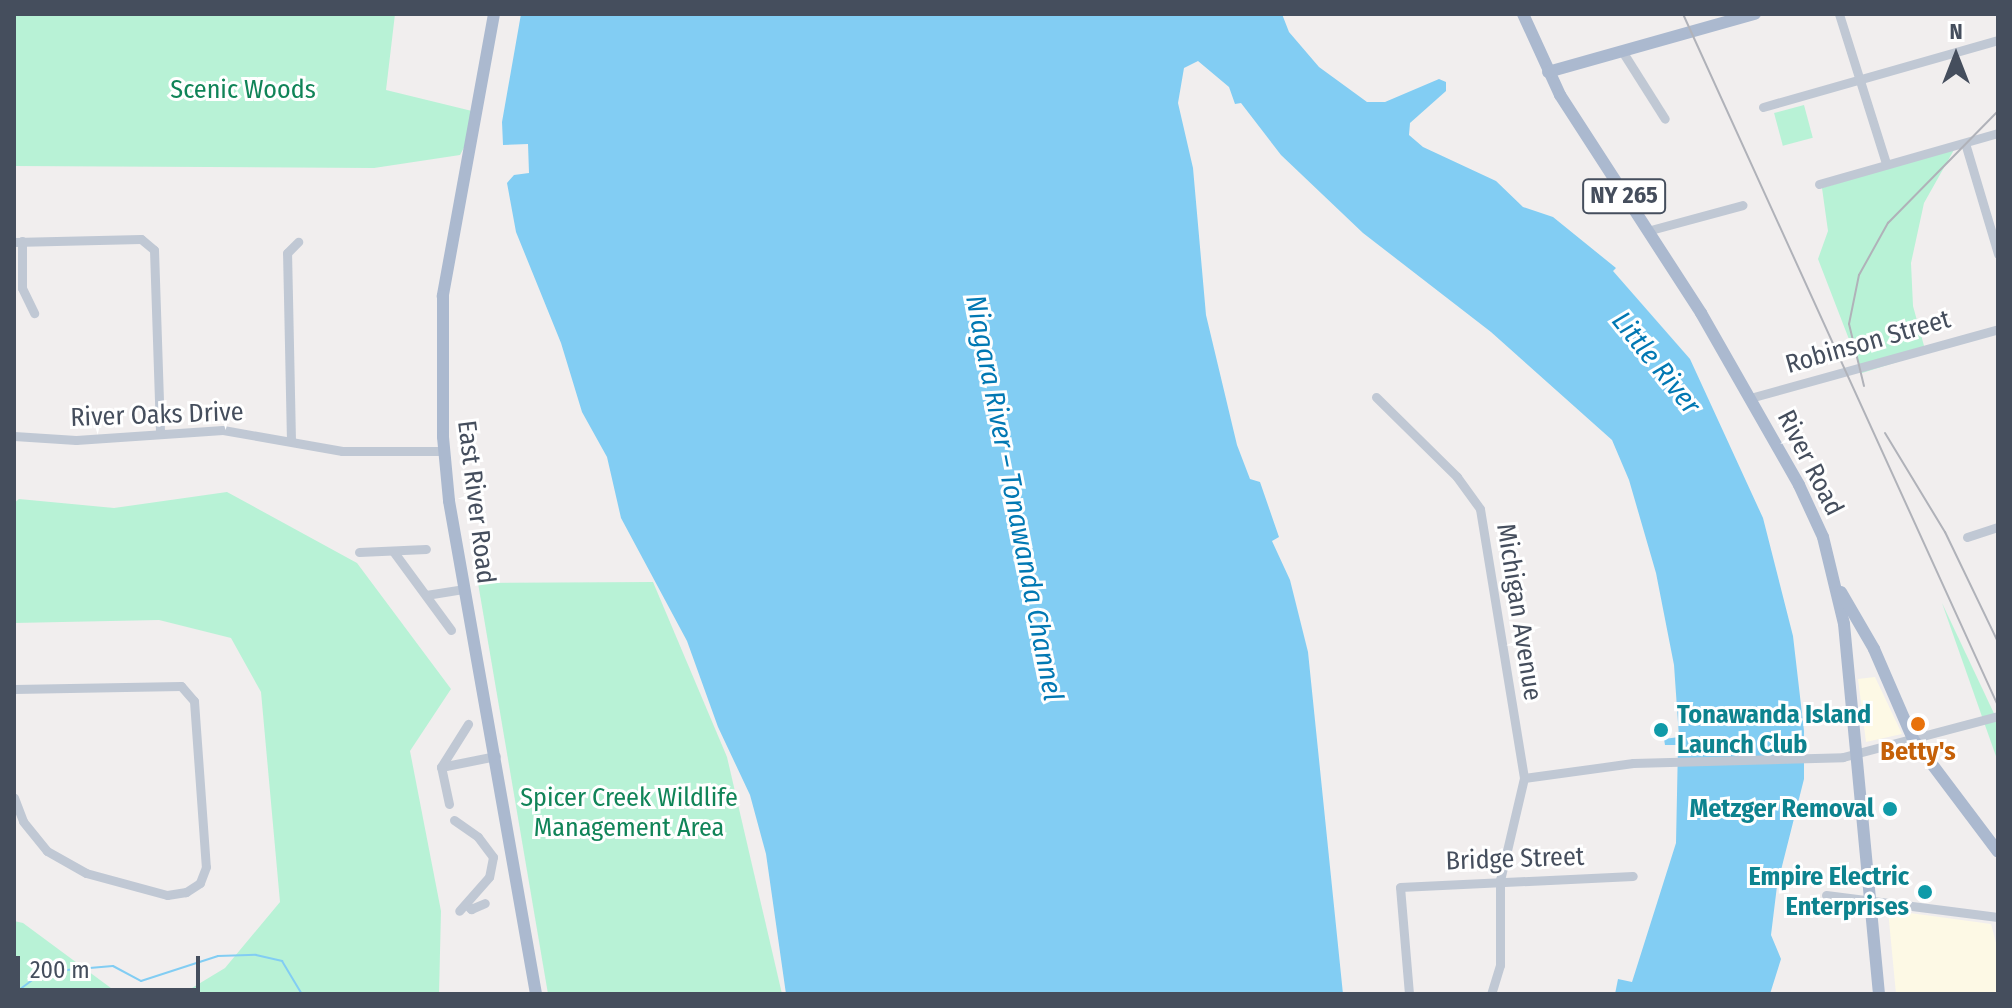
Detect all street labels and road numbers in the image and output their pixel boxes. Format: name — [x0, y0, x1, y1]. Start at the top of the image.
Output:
road number: NY 265 — [1582, 176, 1666, 216]
street label: Robinson Street — [1782, 304, 1954, 380]
street label: River Oaks Drive — [70, 396, 244, 434]
street label: River Road — [1770, 405, 1850, 521]
street label: East River Road — [451, 419, 501, 585]
street label: Michigan Avenue — [1490, 521, 1548, 703]
street label: Bridge Street — [1445, 841, 1585, 877]

